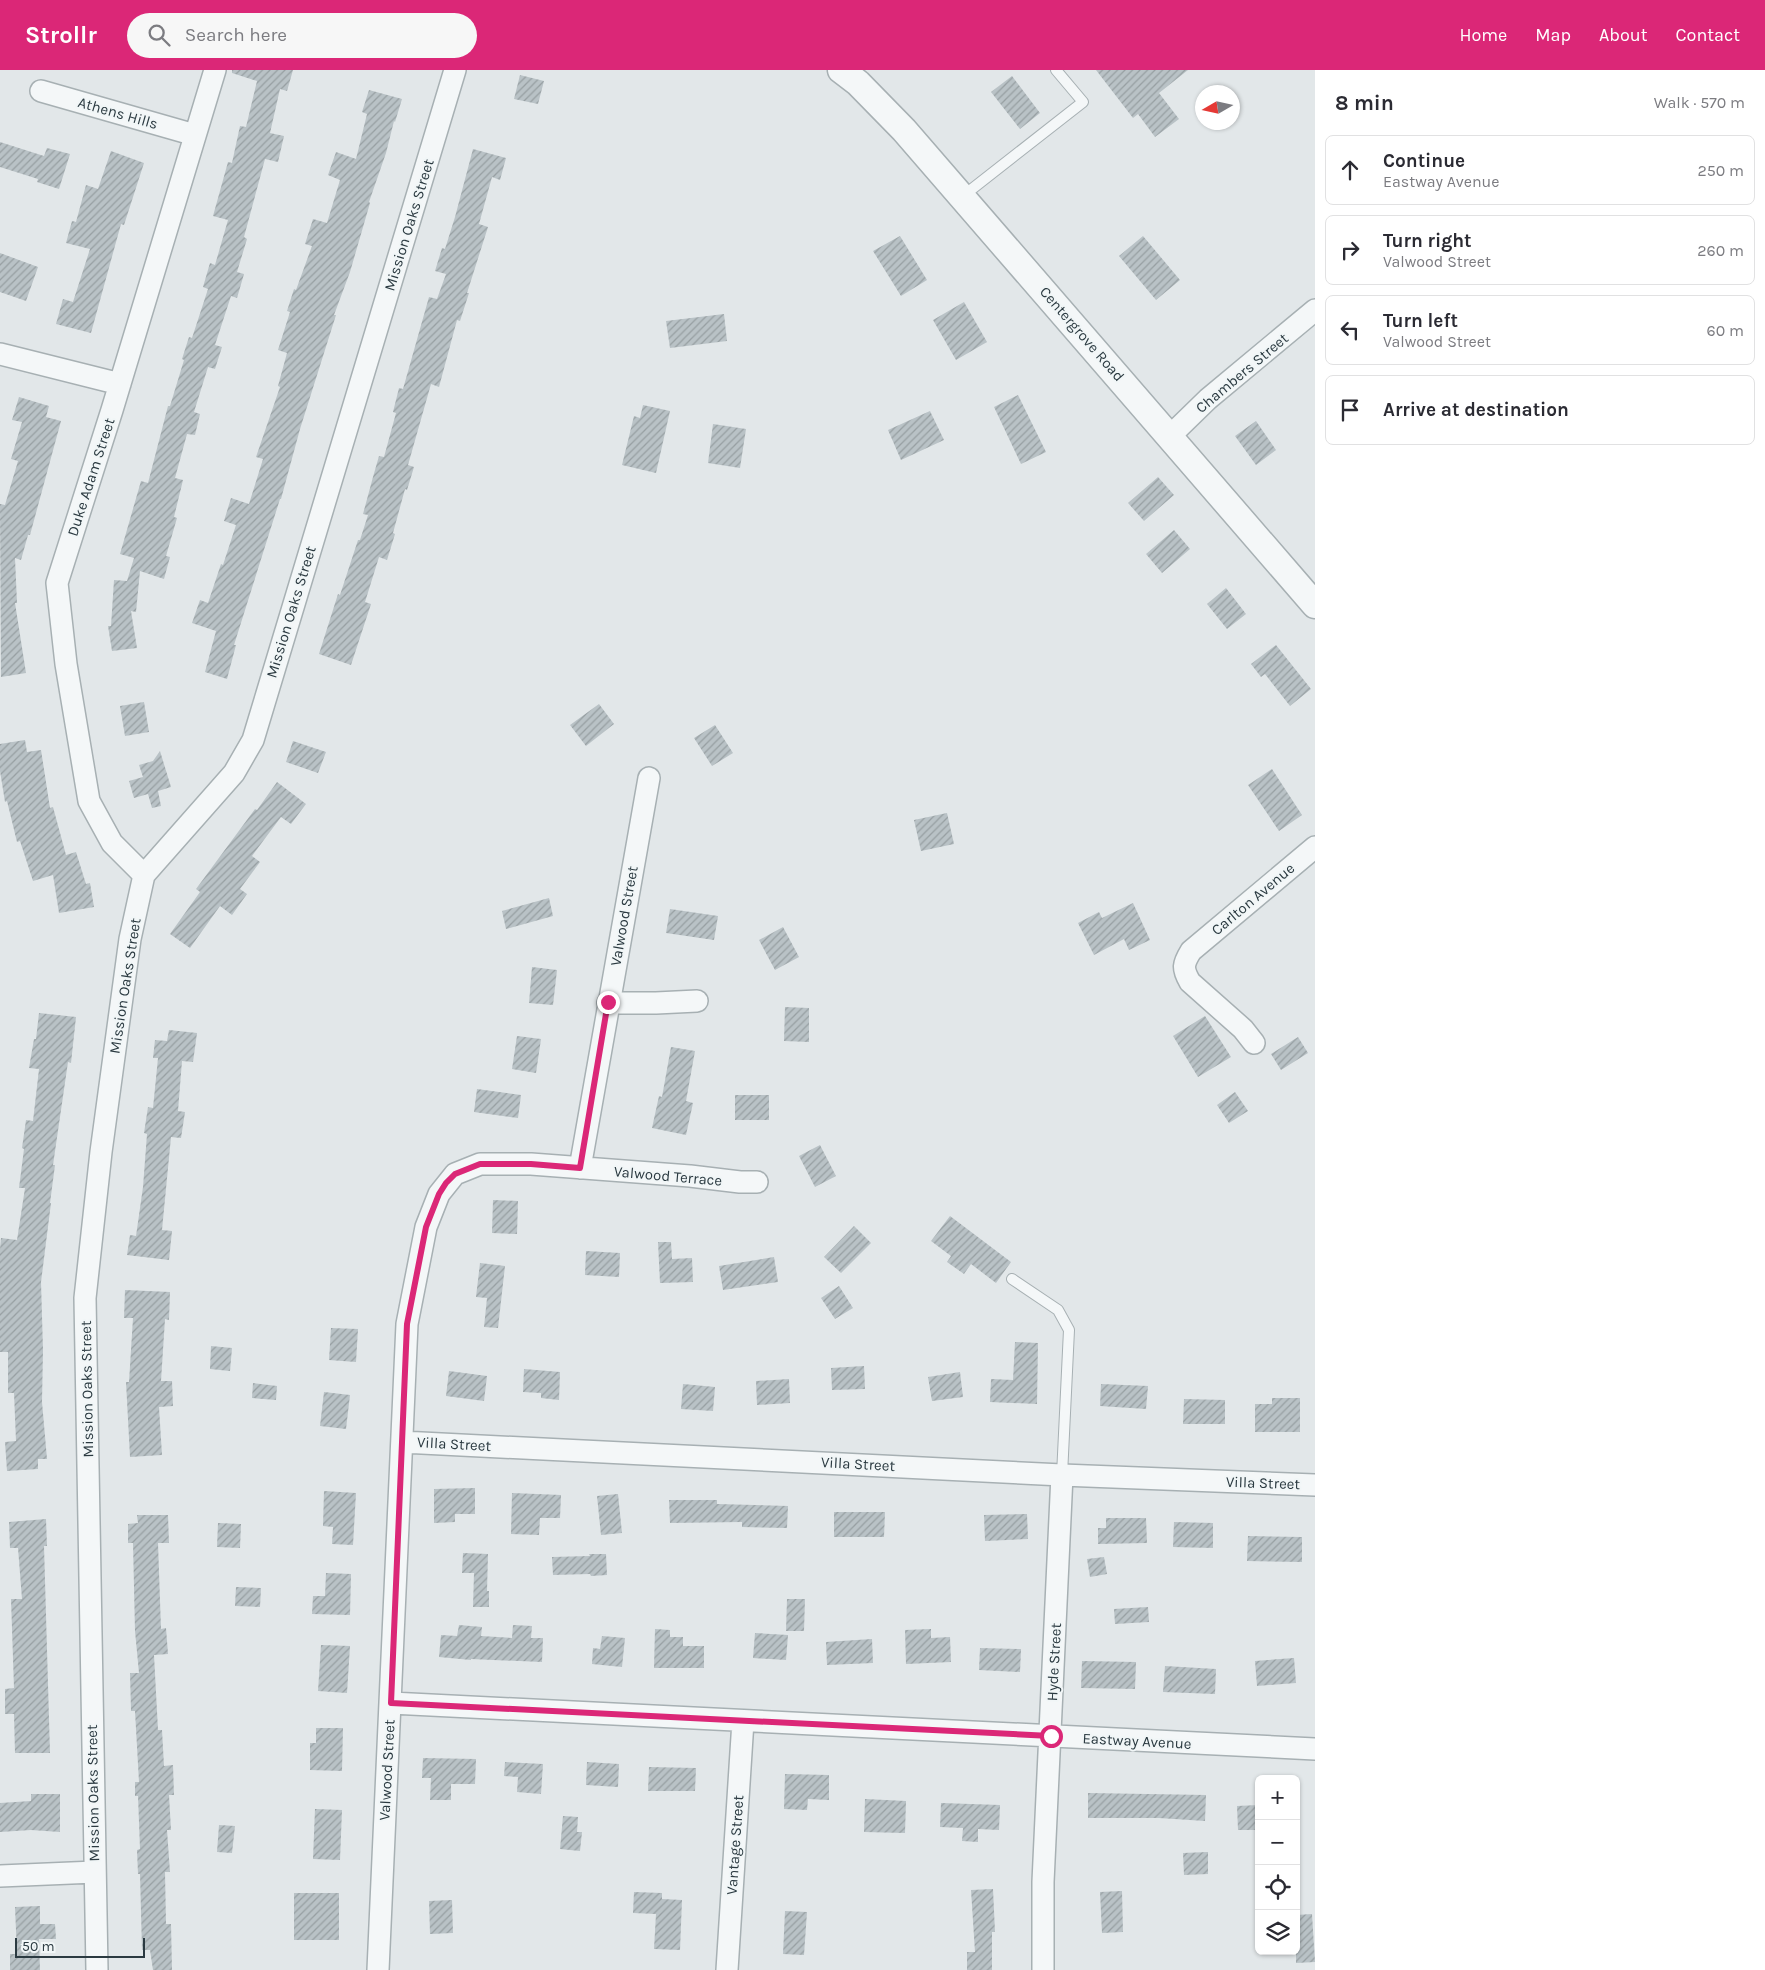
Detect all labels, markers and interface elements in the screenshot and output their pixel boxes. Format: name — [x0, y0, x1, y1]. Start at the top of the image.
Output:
search box — [127, 13, 477, 58]
text: Strollr — [25, 21, 97, 49]
icon: search — [145, 21, 173, 49]
text: Search here — [185, 24, 287, 46]
text: Home — [1459, 24, 1507, 46]
text: Map — [1535, 24, 1571, 46]
text: About — [1599, 24, 1648, 46]
text: Contact — [1676, 24, 1740, 46]
north arrow — [1195, 85, 1240, 130]
text: 8 min — [1335, 91, 1394, 115]
street label: Athens Hills — [76, 93, 160, 133]
text: Walk · 570 m — [1654, 93, 1745, 112]
text: Continue — [1383, 150, 1465, 172]
street label: Mission Oaks Street — [380, 156, 438, 293]
icon: ahead — [1336, 156, 1364, 184]
text: 250 m — [1697, 161, 1744, 180]
text: Eastway Avenue — [1383, 172, 1500, 191]
text: Turn right — [1383, 230, 1472, 252]
icon: right — [1336, 236, 1364, 264]
text: 260 m — [1697, 241, 1744, 260]
text: Valwood Street — [1383, 252, 1491, 271]
street label: Centergrove Road — [1036, 283, 1128, 385]
text: Turn left — [1383, 310, 1458, 332]
icon: left — [1336, 316, 1364, 344]
text: 60 m — [1707, 321, 1744, 340]
street label: Chambers Street — [1192, 329, 1292, 417]
text: Valwood Street — [1383, 332, 1491, 351]
icon: arrive — [1336, 396, 1364, 424]
text: Arrive at destination — [1383, 399, 1569, 421]
street label: Duke Adam Street — [63, 415, 119, 538]
street label: Mission Oaks Street — [262, 543, 320, 680]
street label: Carlton Avenue — [1208, 859, 1298, 939]
street label: Valwood Street — [606, 864, 642, 967]
street label: Mission Oaks Street — [105, 916, 145, 1055]
route end — [597, 991, 620, 1014]
street label: Valwood Terrace — [613, 1162, 723, 1190]
street label: Mission Oaks Street — [77, 1320, 97, 1458]
street label: Villa Street — [416, 1433, 492, 1455]
street label: Villa Street — [820, 1453, 896, 1475]
street label: Villa Street — [1226, 1473, 1301, 1493]
street label: Hyde Street — [1043, 1622, 1065, 1702]
street label: Valwood Street — [375, 1719, 399, 1821]
street label: Mission Oaks Street — [83, 1724, 103, 1862]
route start — [1040, 1725, 1063, 1748]
street label: Eastway Avenue — [1082, 1729, 1192, 1753]
map controls — [1255, 1775, 1300, 1955]
button: + — [1255, 1775, 1300, 1820]
street label: Vantage Street — [723, 1794, 747, 1896]
button: − — [1255, 1820, 1300, 1865]
button: locate — [1255, 1865, 1300, 1910]
button: layers — [1255, 1910, 1300, 1955]
scale bar — [15, 1935, 145, 1958]
text: 50 m — [22, 1938, 55, 1955]

